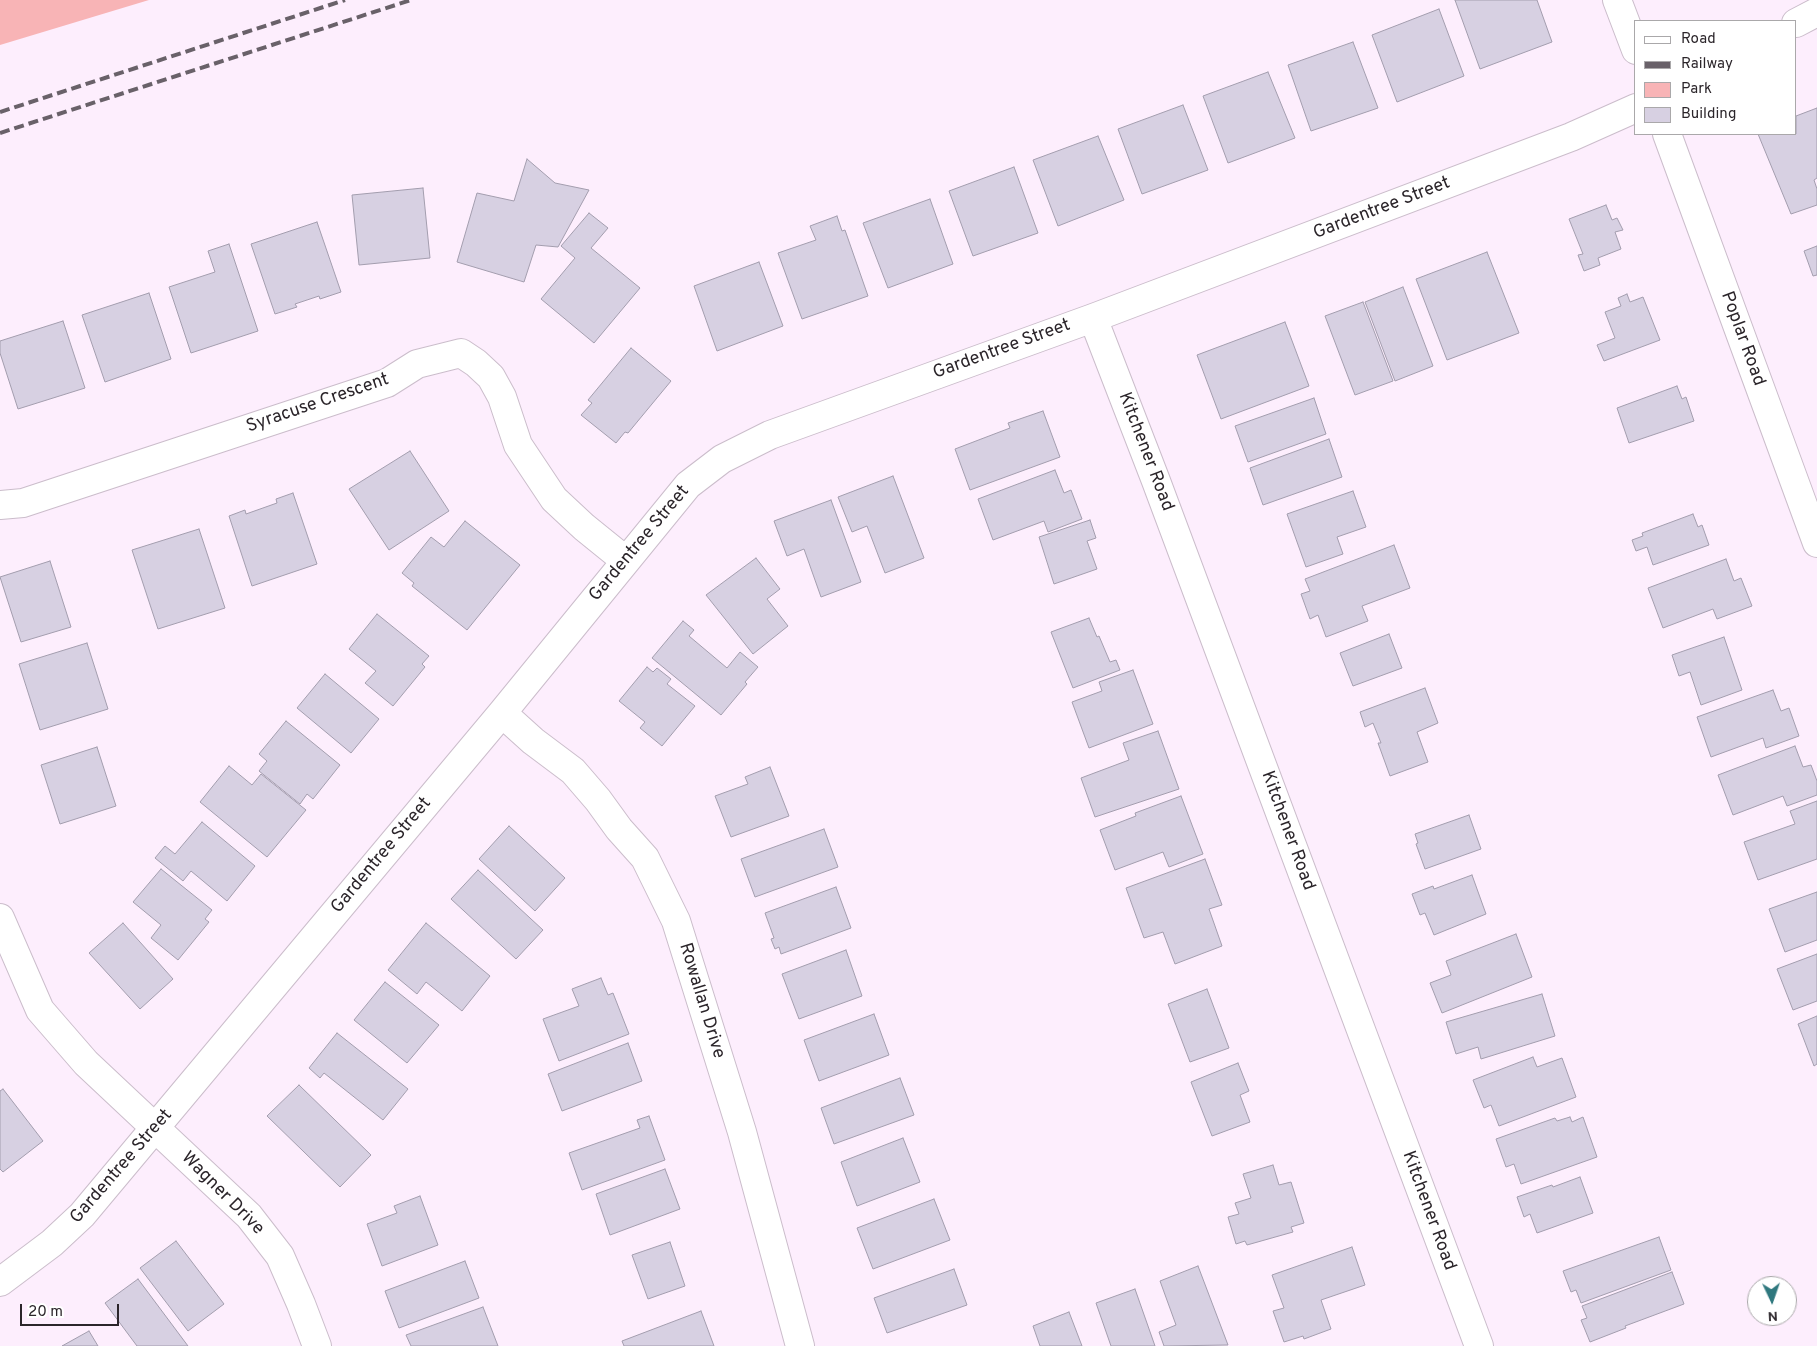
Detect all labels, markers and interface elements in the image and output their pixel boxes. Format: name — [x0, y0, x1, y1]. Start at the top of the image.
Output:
legend — [1634, 20, 1797, 135]
text: Road — [1681, 30, 1716, 49]
text: Railway — [1681, 55, 1733, 74]
text: Park — [1681, 80, 1712, 99]
text: Building — [1681, 105, 1736, 124]
street label: Gardentree Street — [1311, 173, 1453, 245]
street label: Poplar Road — [1715, 289, 1769, 389]
street label: Gardentree Street — [930, 315, 1074, 385]
street label: Syracuse Crescent — [244, 369, 392, 439]
street label: Kitchener Road — [1112, 390, 1178, 514]
street label: Gardentree Street — [585, 482, 695, 606]
street label: Kitchener Road — [1255, 768, 1319, 894]
street label: Gardentree Street — [327, 794, 437, 918]
street label: Rowallan Drive — [673, 941, 729, 1061]
street label: Gardentree Street — [66, 1105, 178, 1229]
street label: Wagner Drive — [176, 1148, 268, 1240]
street label: Kitchener Road — [1396, 1148, 1460, 1274]
north arrow — [1747, 1276, 1797, 1326]
scale bar — [22, 1294, 121, 1326]
text: 20 m — [28, 1303, 63, 1322]
text: N — [1767, 1307, 1778, 1324]

